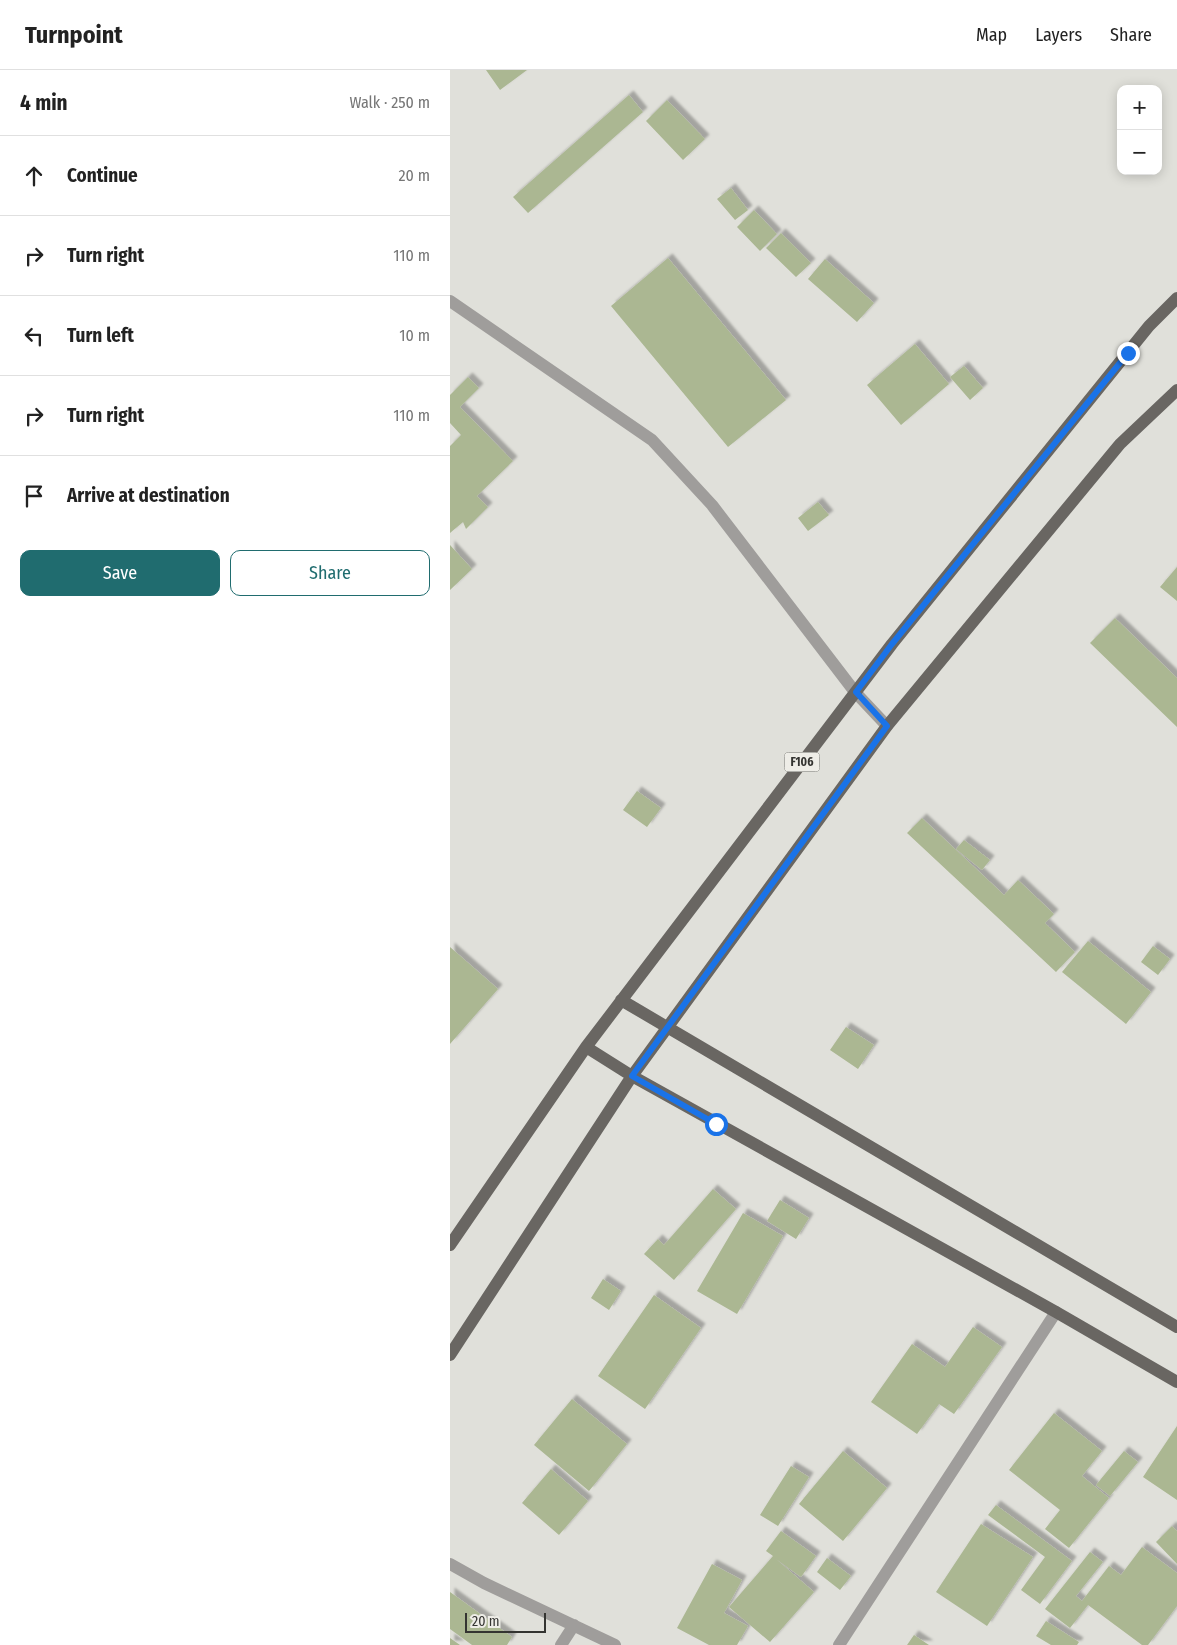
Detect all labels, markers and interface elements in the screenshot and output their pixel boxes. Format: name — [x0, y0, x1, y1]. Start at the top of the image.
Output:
text: Turnpoint — [25, 21, 123, 49]
text: Map — [976, 24, 1007, 46]
text: Layers — [1035, 24, 1082, 46]
text: Share — [1110, 24, 1152, 46]
map controls — [1117, 85, 1162, 175]
button: + — [1117, 85, 1162, 130]
text: 4 min — [20, 90, 68, 116]
text: Walk · 250 m — [349, 93, 430, 112]
button: − — [1117, 130, 1162, 175]
icon: ahead — [20, 162, 48, 190]
text: Continue — [67, 164, 138, 187]
text: 20 m — [399, 166, 430, 185]
icon: right — [20, 242, 48, 270]
text: Turn right — [67, 244, 144, 267]
text: 110 m — [393, 246, 430, 265]
icon: left — [20, 322, 48, 350]
text: Turn left — [67, 324, 134, 347]
text: 10 m — [399, 326, 430, 345]
route end — [1117, 342, 1140, 365]
icon: right — [20, 402, 48, 430]
text: Turn right — [67, 404, 144, 427]
text: 110 m — [393, 406, 430, 425]
icon: arrive — [20, 482, 48, 510]
text: Arrive at destination — [67, 484, 230, 507]
button: Save — [20, 550, 220, 596]
button: Share — [230, 550, 430, 596]
road number: F106 — [784, 752, 820, 772]
route start — [705, 1113, 728, 1136]
scale bar — [465, 1610, 546, 1633]
text: 20 m — [472, 1613, 500, 1630]

